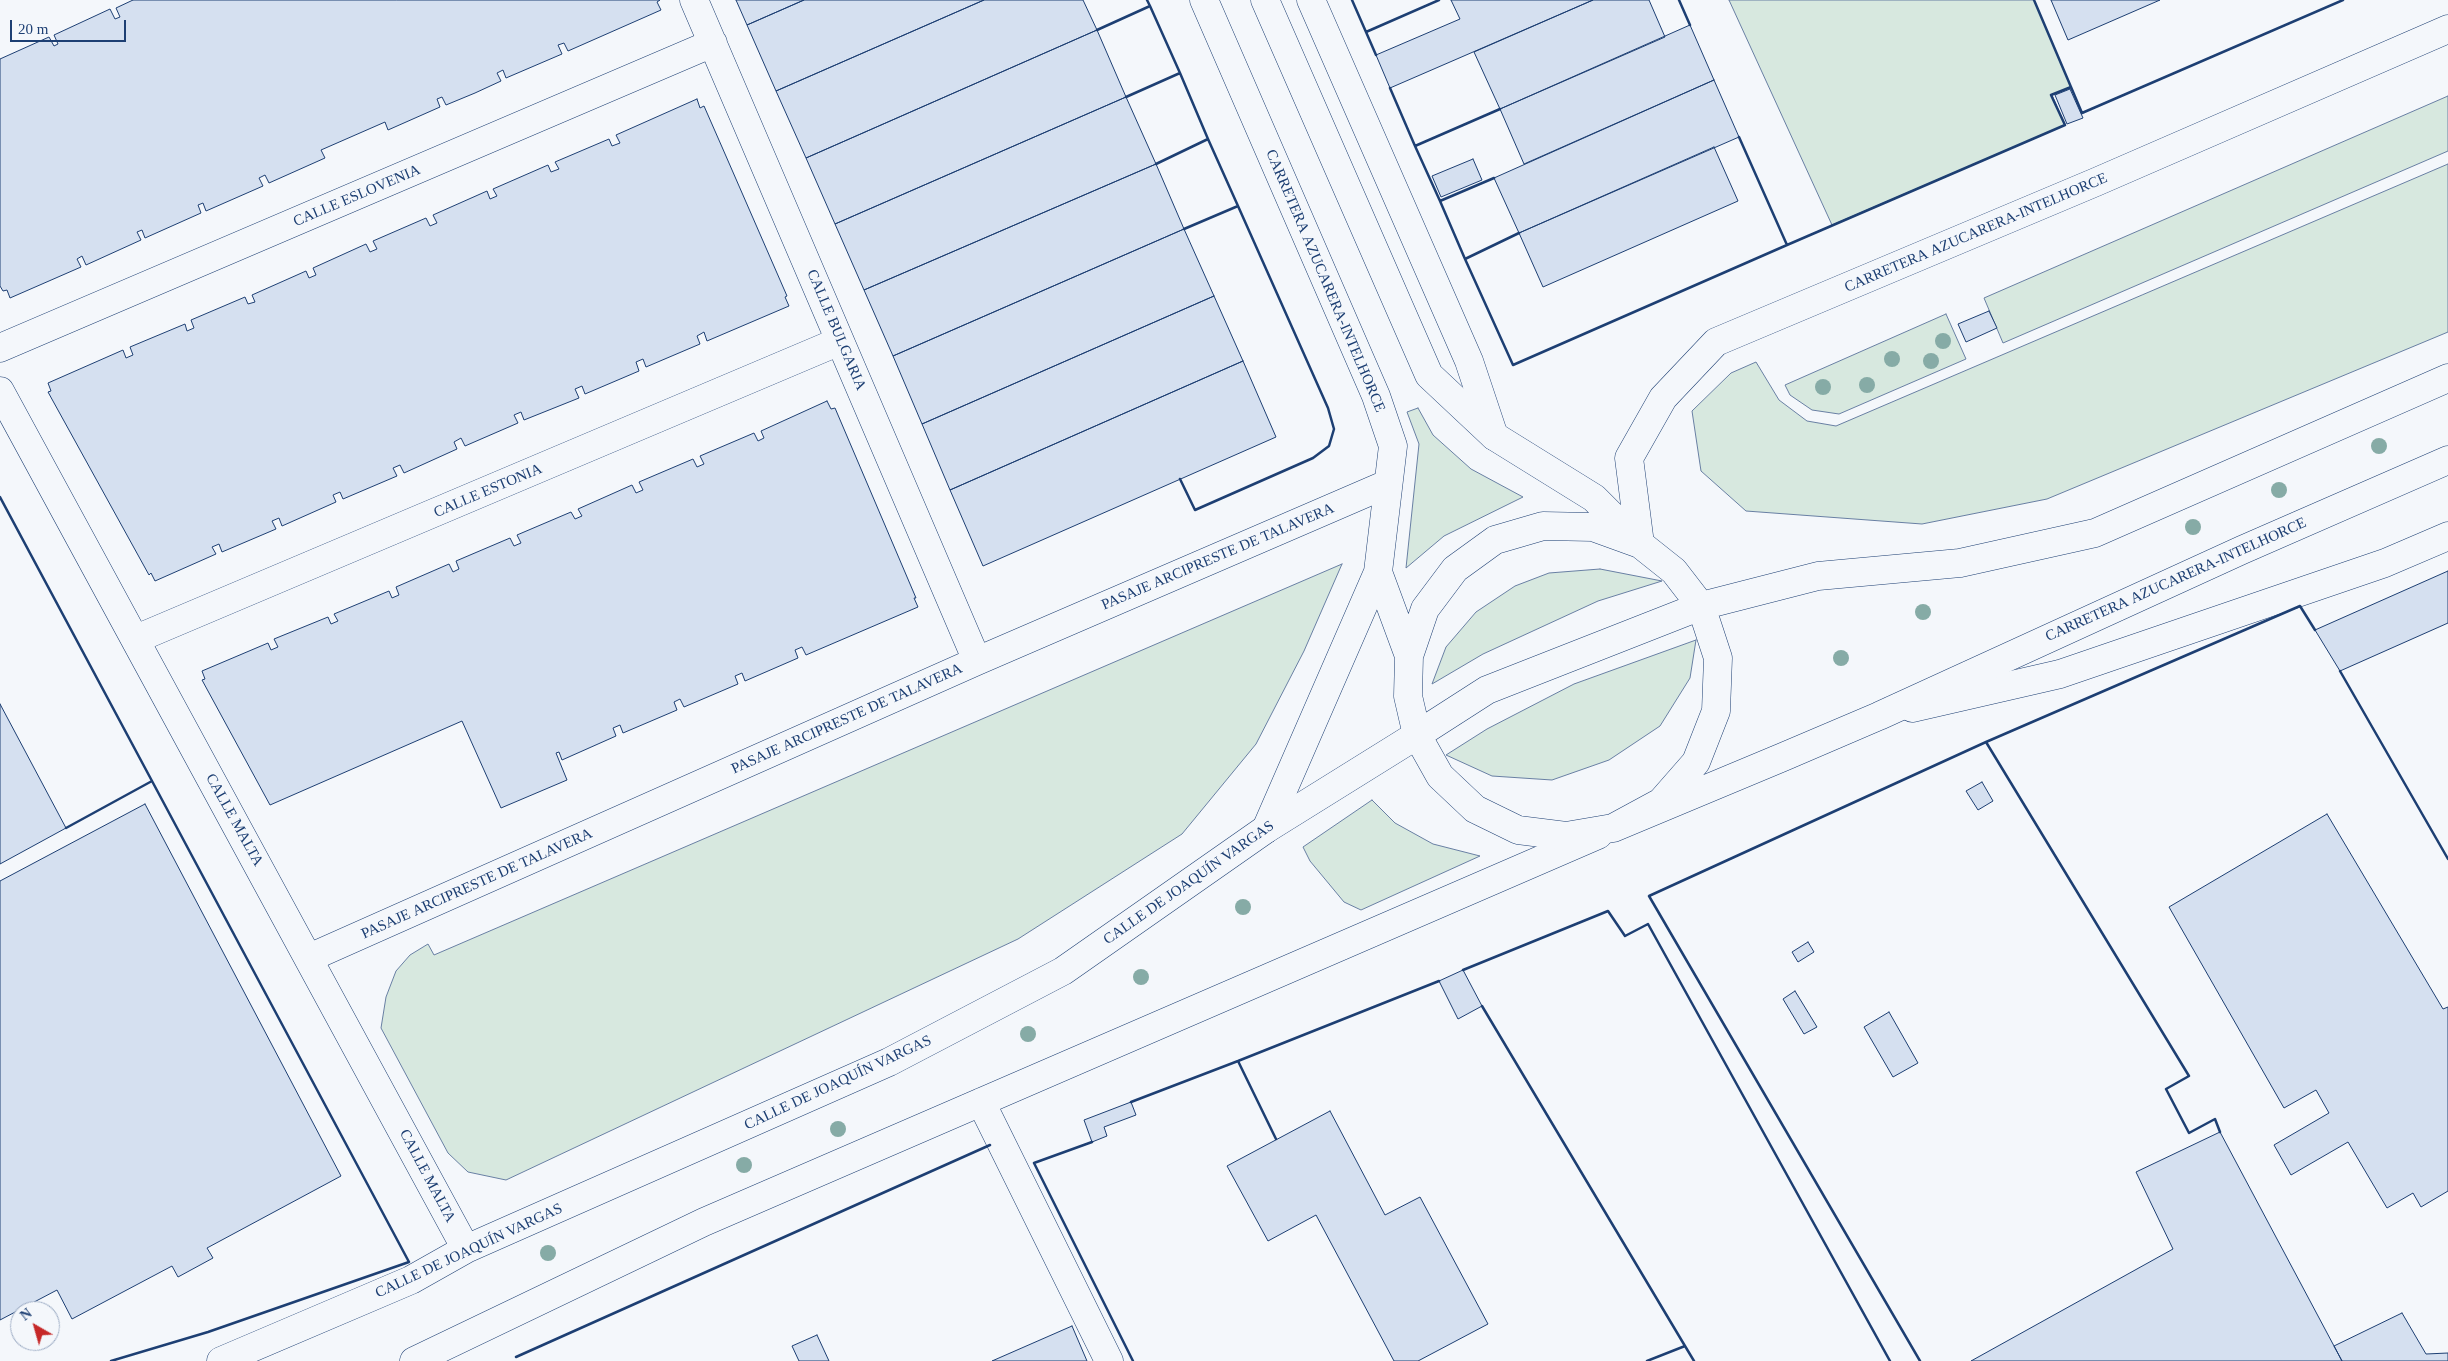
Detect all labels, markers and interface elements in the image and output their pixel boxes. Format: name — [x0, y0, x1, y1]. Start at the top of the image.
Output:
scale bar — [12, 10, 129, 42]
text: 20 m — [18, 21, 48, 37]
street label: CARRETERA AZUCARERA-INTELHORCE — [1261, 147, 1389, 415]
street label: CALLE ESLOVENIA — [291, 161, 423, 231]
street label: CARRETERA AZUCARERA-INTELHORCE — [1842, 169, 2110, 297]
street label: CALLE BULGARIA — [802, 267, 870, 393]
street label: CALLE ESTONIA — [431, 460, 545, 522]
street label: PASAJE ARCIPRESTE DE TALAVERA — [1099, 500, 1337, 614]
street label: CARRETERA AZUCARERA-INTELHORCE — [2043, 514, 2309, 646]
street label: PASAJE ARCIPRESTE DE TALAVERA — [729, 660, 965, 778]
street label: CALLE MALTA — [201, 771, 267, 869]
street label: CALLE DE JOAQUÍN VARGAS — [1100, 817, 1278, 949]
street label: PASAJE ARCIPRESTE DE TALAVERA — [359, 825, 595, 943]
street label: CALLE DE JOAQUÍN VARGAS — [742, 1032, 934, 1134]
street label: CALLE MALTA — [395, 1126, 459, 1226]
street label: CALLE DE JOAQUÍN VARGAS — [373, 1200, 565, 1302]
north arrow — [10, 1301, 60, 1351]
text: N — [17, 1306, 35, 1324]

